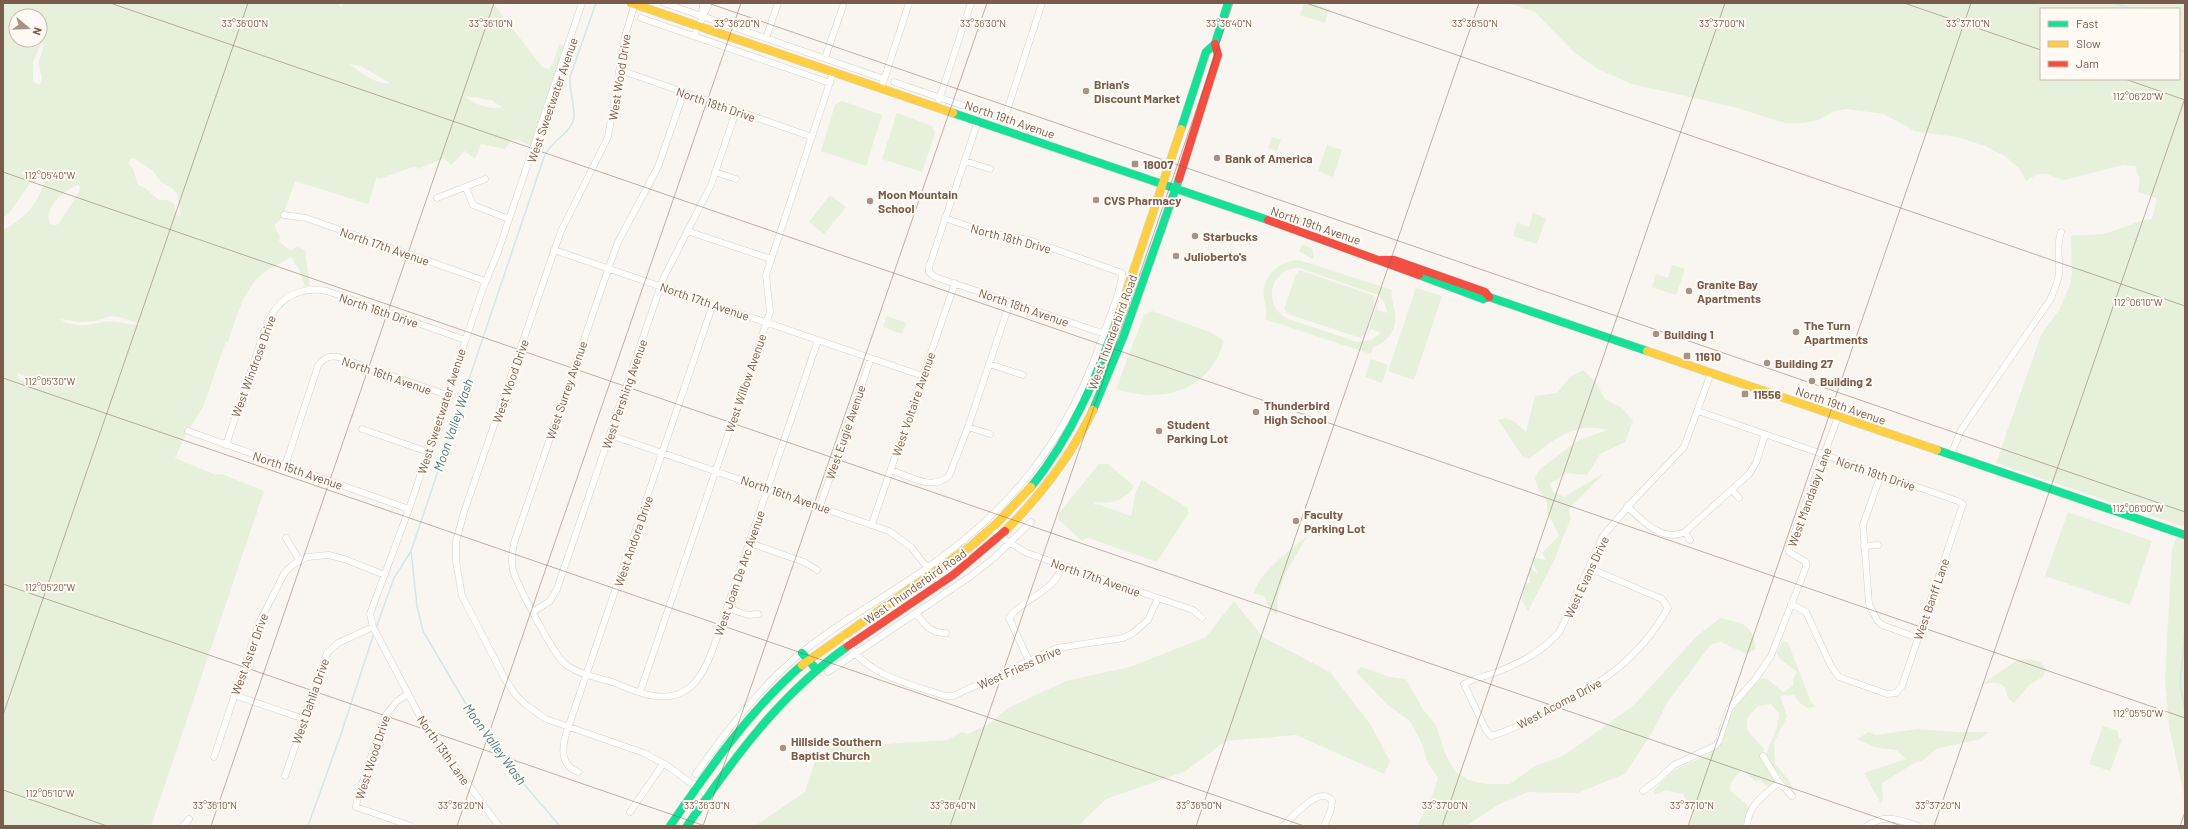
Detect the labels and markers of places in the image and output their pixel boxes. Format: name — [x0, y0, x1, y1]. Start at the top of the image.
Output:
place label: Brian's Discount Market — [1094, 77, 1180, 105]
marker: Brian's Discount Market — [1081, 86, 1091, 96]
place label: Bank of America — [1225, 151, 1313, 165]
marker: Bank of America — [1212, 153, 1222, 163]
place label: 18007 — [1143, 157, 1173, 171]
marker: 18007 — [1130, 159, 1140, 169]
place label: Moon Mountain School — [878, 187, 958, 215]
place label: CVS Pharmacy — [1104, 193, 1181, 207]
marker: CVS Pharmacy — [1091, 195, 1101, 205]
marker: Moon Mountain School — [865, 196, 875, 206]
place label: Starbucks — [1203, 229, 1258, 243]
marker: Starbucks — [1190, 231, 1200, 241]
place label: Julioberto's — [1184, 249, 1247, 263]
marker: Julioberto's — [1171, 251, 1181, 261]
place label: Granite Bay Apartments — [1697, 277, 1761, 305]
marker: Granite Bay Apartments — [1684, 286, 1694, 296]
place label: The Turn Apartments — [1804, 318, 1868, 346]
place label: Building 1 — [1664, 327, 1714, 341]
marker: The Turn Apartments — [1791, 327, 1801, 337]
marker: Building 1 — [1651, 329, 1661, 339]
place label: 11610 — [1695, 349, 1721, 363]
marker: 11610 — [1682, 351, 1692, 361]
place label: Building 27 — [1775, 356, 1833, 370]
marker: Building 27 — [1762, 358, 1772, 368]
place label: Building 2 — [1820, 374, 1872, 388]
marker: Building 2 — [1807, 376, 1817, 386]
place label: 11556 — [1753, 387, 1782, 401]
marker: 11556 — [1740, 389, 1750, 399]
place label: Thunderbird High School — [1264, 398, 1330, 426]
marker: Thunderbird High School — [1251, 407, 1261, 417]
place label: Student Parking Lot — [1167, 417, 1228, 445]
marker: Student Parking Lot — [1154, 426, 1164, 436]
place label: Faculty Parking Lot — [1304, 507, 1365, 535]
marker: Faculty Parking Lot — [1291, 516, 1301, 526]
place label: Hillside Southern Baptist Church — [791, 734, 881, 762]
marker: Hillside Southern Baptist Church — [778, 743, 788, 753]

